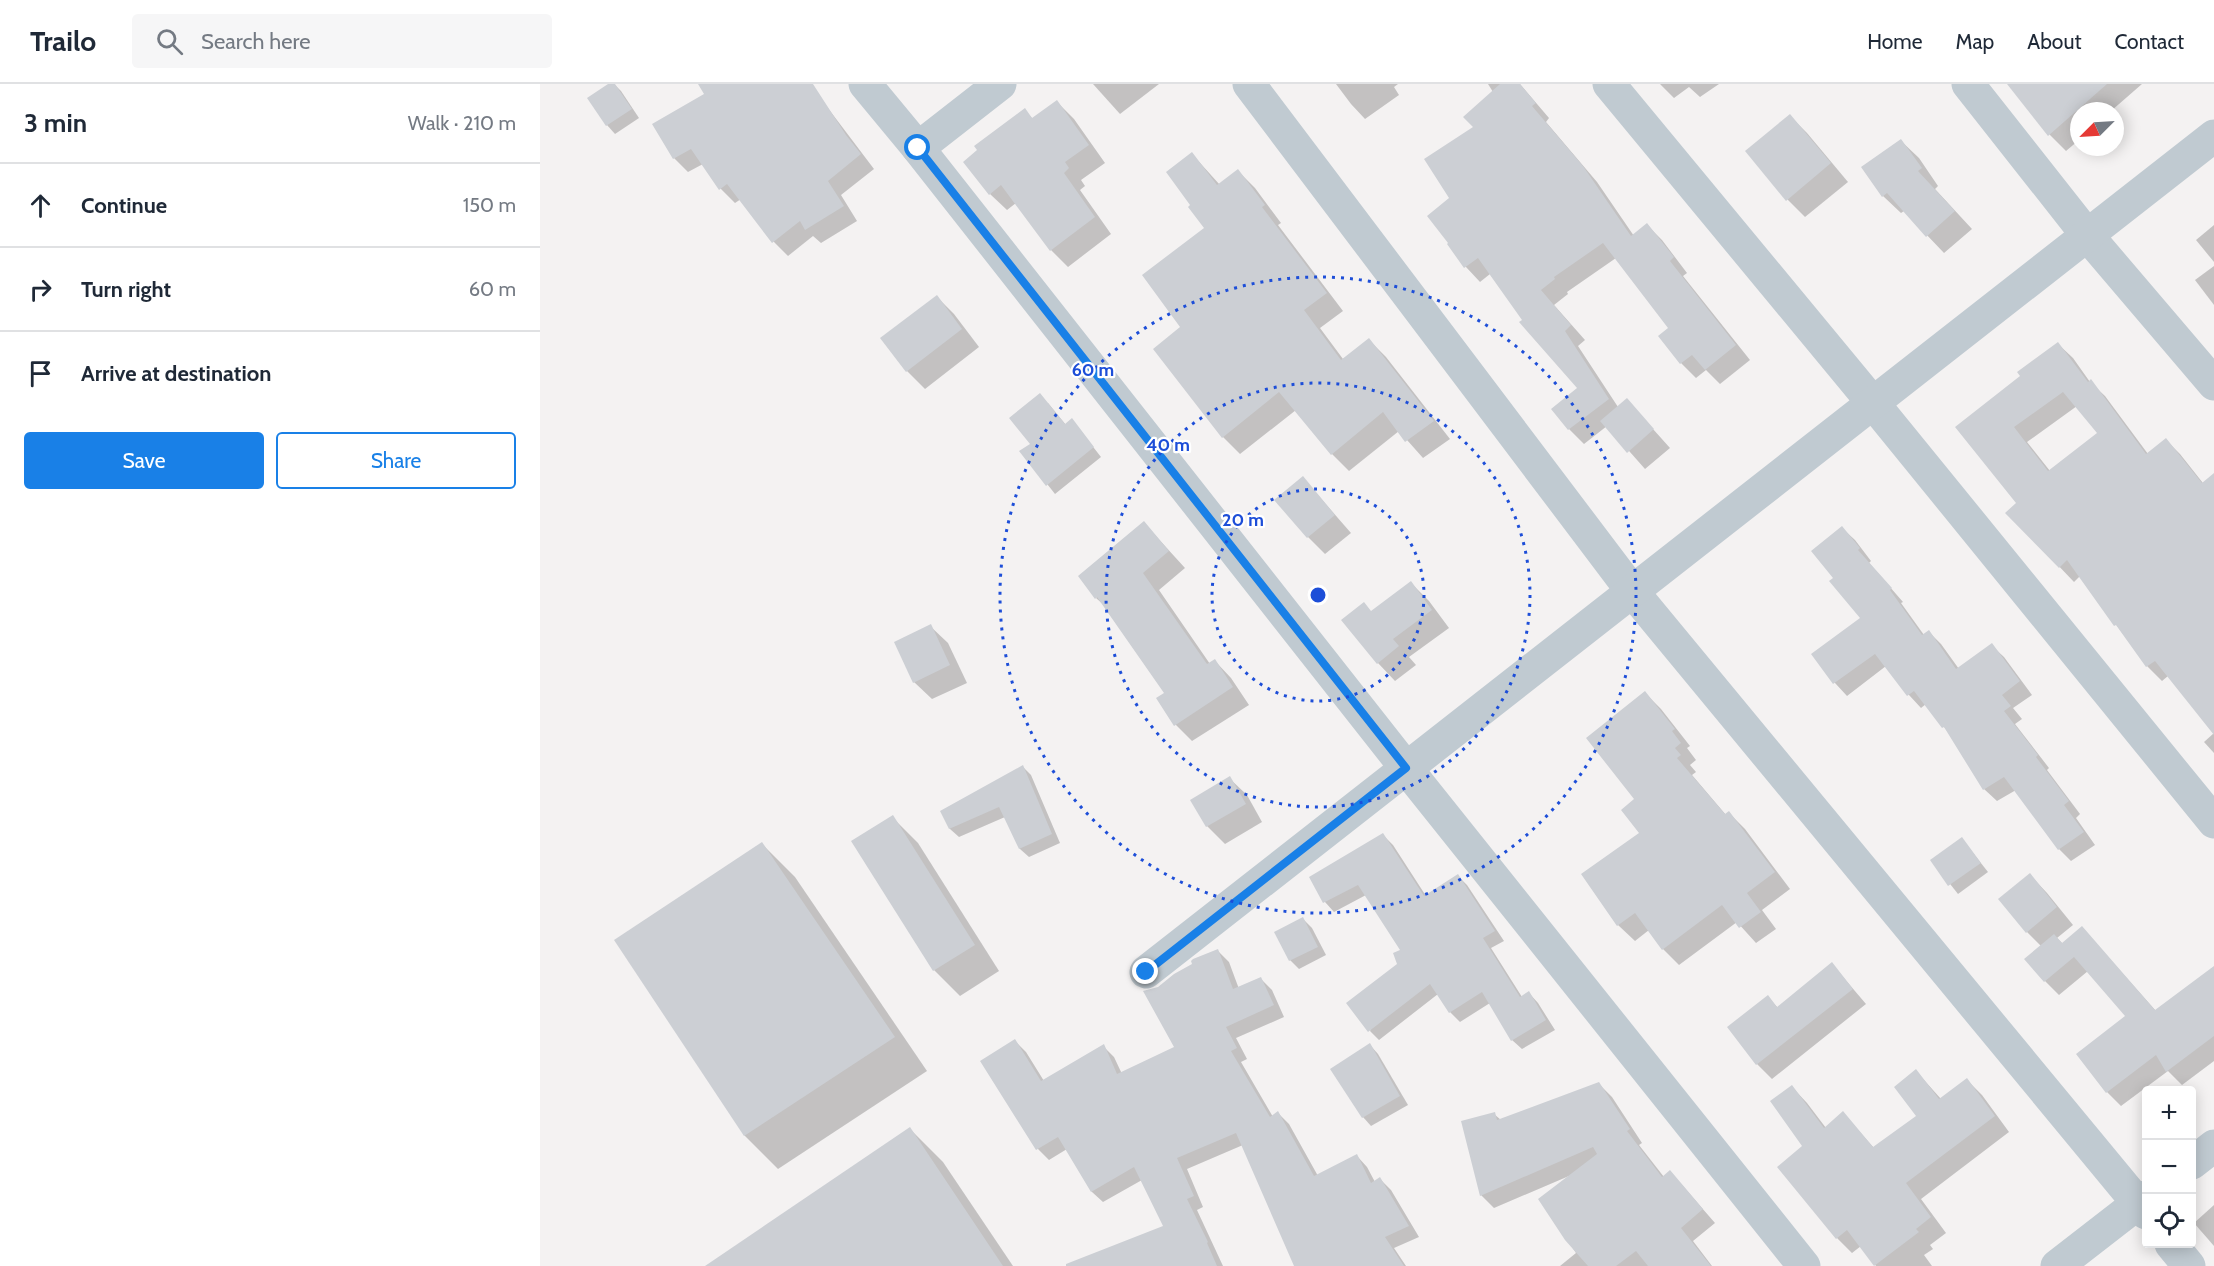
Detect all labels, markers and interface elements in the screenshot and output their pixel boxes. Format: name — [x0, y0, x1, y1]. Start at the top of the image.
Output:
search box — [132, 14, 552, 68]
text: Trailo — [30, 24, 96, 58]
icon: search — [153, 25, 186, 58]
text: Search here — [201, 28, 310, 55]
text: Home — [1867, 29, 1923, 54]
text: Map — [1956, 29, 1994, 54]
text: About — [2027, 29, 2081, 54]
text: Contact — [2114, 29, 2184, 54]
north arrow — [2070, 102, 2124, 156]
text: 3 min — [24, 107, 87, 139]
text: Walk · 210 m — [408, 111, 516, 135]
route start — [904, 134, 930, 160]
icon: ahead — [24, 189, 57, 222]
text: Continue — [81, 192, 167, 219]
text: 150 m — [463, 193, 516, 217]
icon: right — [24, 273, 57, 306]
text: Turn right — [81, 276, 171, 303]
text: 60 m — [469, 277, 516, 301]
icon: arrive — [24, 357, 57, 390]
text: 60 m — [1072, 359, 1114, 381]
text: Arrive at destination — [81, 360, 271, 387]
button: Save — [24, 432, 264, 489]
button: Share — [276, 432, 516, 489]
text: 40 m — [1146, 434, 1190, 456]
text: 20 m — [1222, 509, 1264, 531]
centre of rings — [1308, 585, 1328, 605]
route end — [1132, 958, 1158, 984]
map controls — [2142, 1086, 2196, 1248]
button: + — [2142, 1086, 2196, 1140]
button: − — [2142, 1140, 2196, 1194]
button: locate — [2142, 1194, 2196, 1248]

